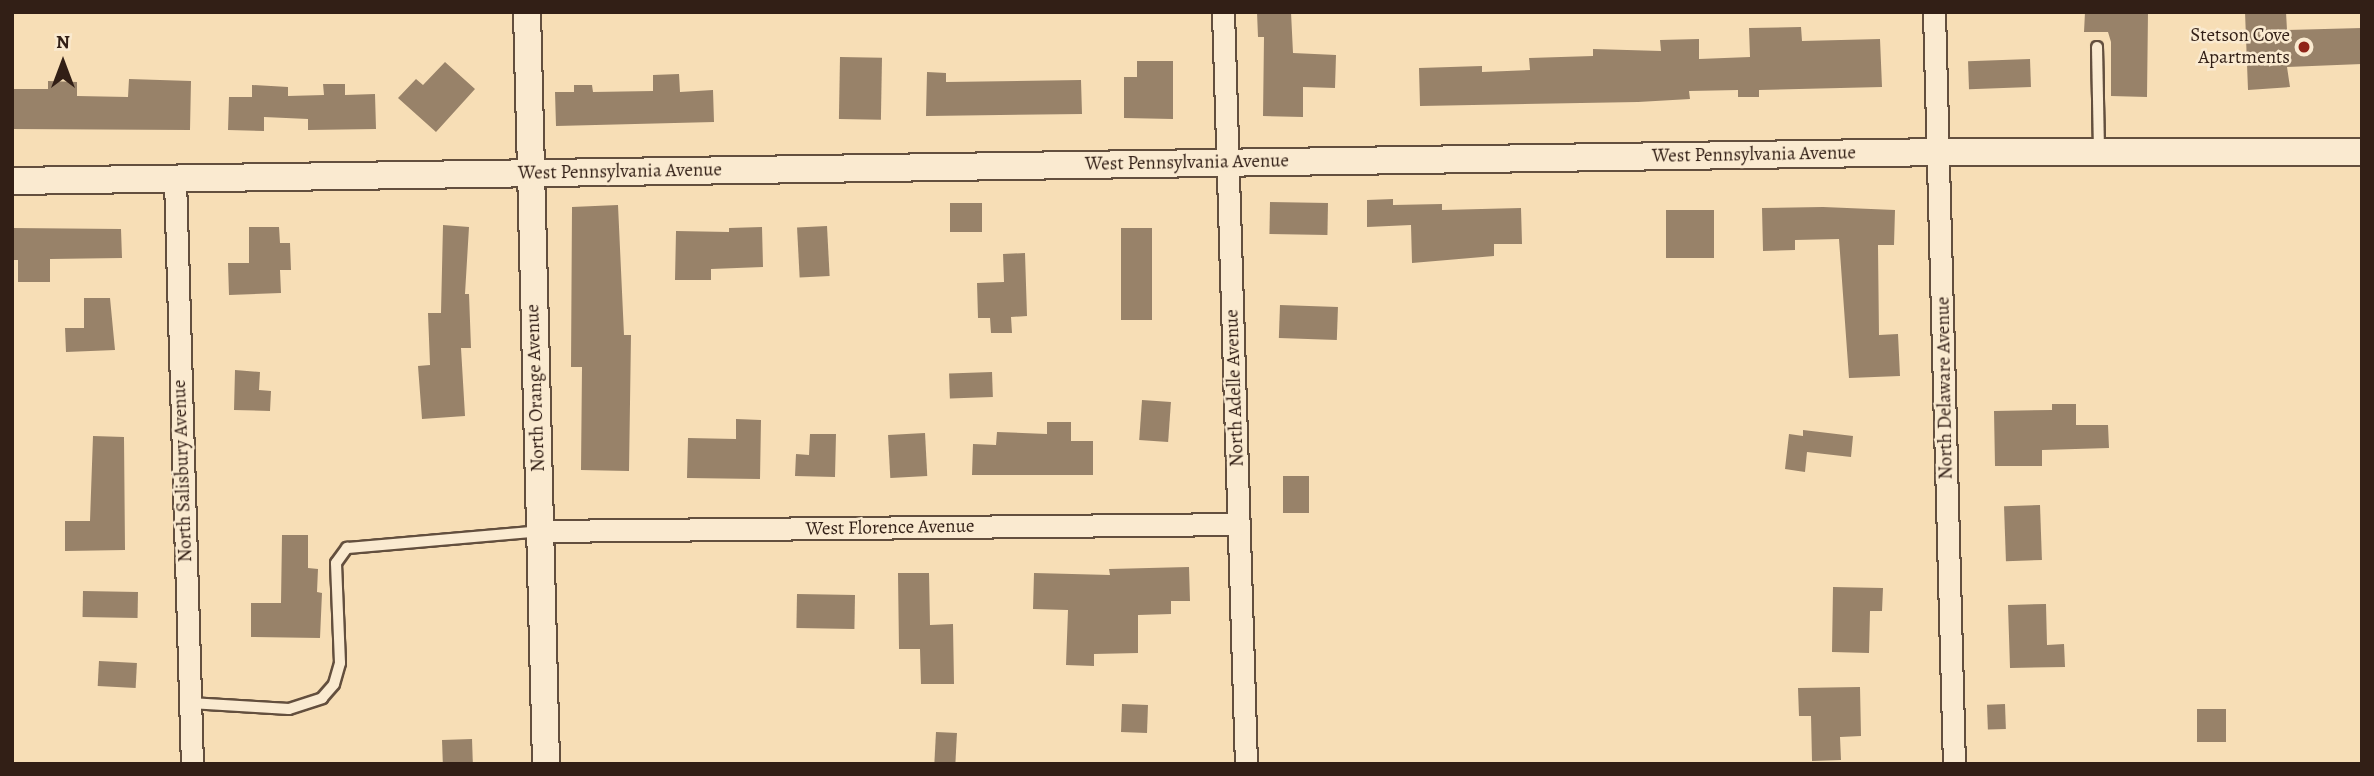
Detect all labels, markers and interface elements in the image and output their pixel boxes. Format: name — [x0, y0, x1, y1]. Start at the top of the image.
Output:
place label: Stetson Cove Apartments — [2190, 25, 2290, 69]
north arrow — [28, 28, 98, 98]
text: N — [56, 29, 70, 55]
marker: Stetson Cove Apartments — [2296, 39, 2312, 55]
street label: West Pennsylvania Avenue — [1652, 142, 1856, 168]
street label: West Pennsylvania Avenue — [1085, 150, 1289, 176]
street label: West Pennsylvania Avenue — [518, 159, 722, 185]
street label: North Delaware Avenue — [1932, 296, 1958, 480]
street label: North Orange Avenue — [522, 304, 550, 472]
street label: North Adelle Avenue — [1221, 309, 1249, 467]
street label: North Salisbury Avenue — [168, 379, 198, 563]
street label: West Florence Avenue — [805, 515, 975, 541]

